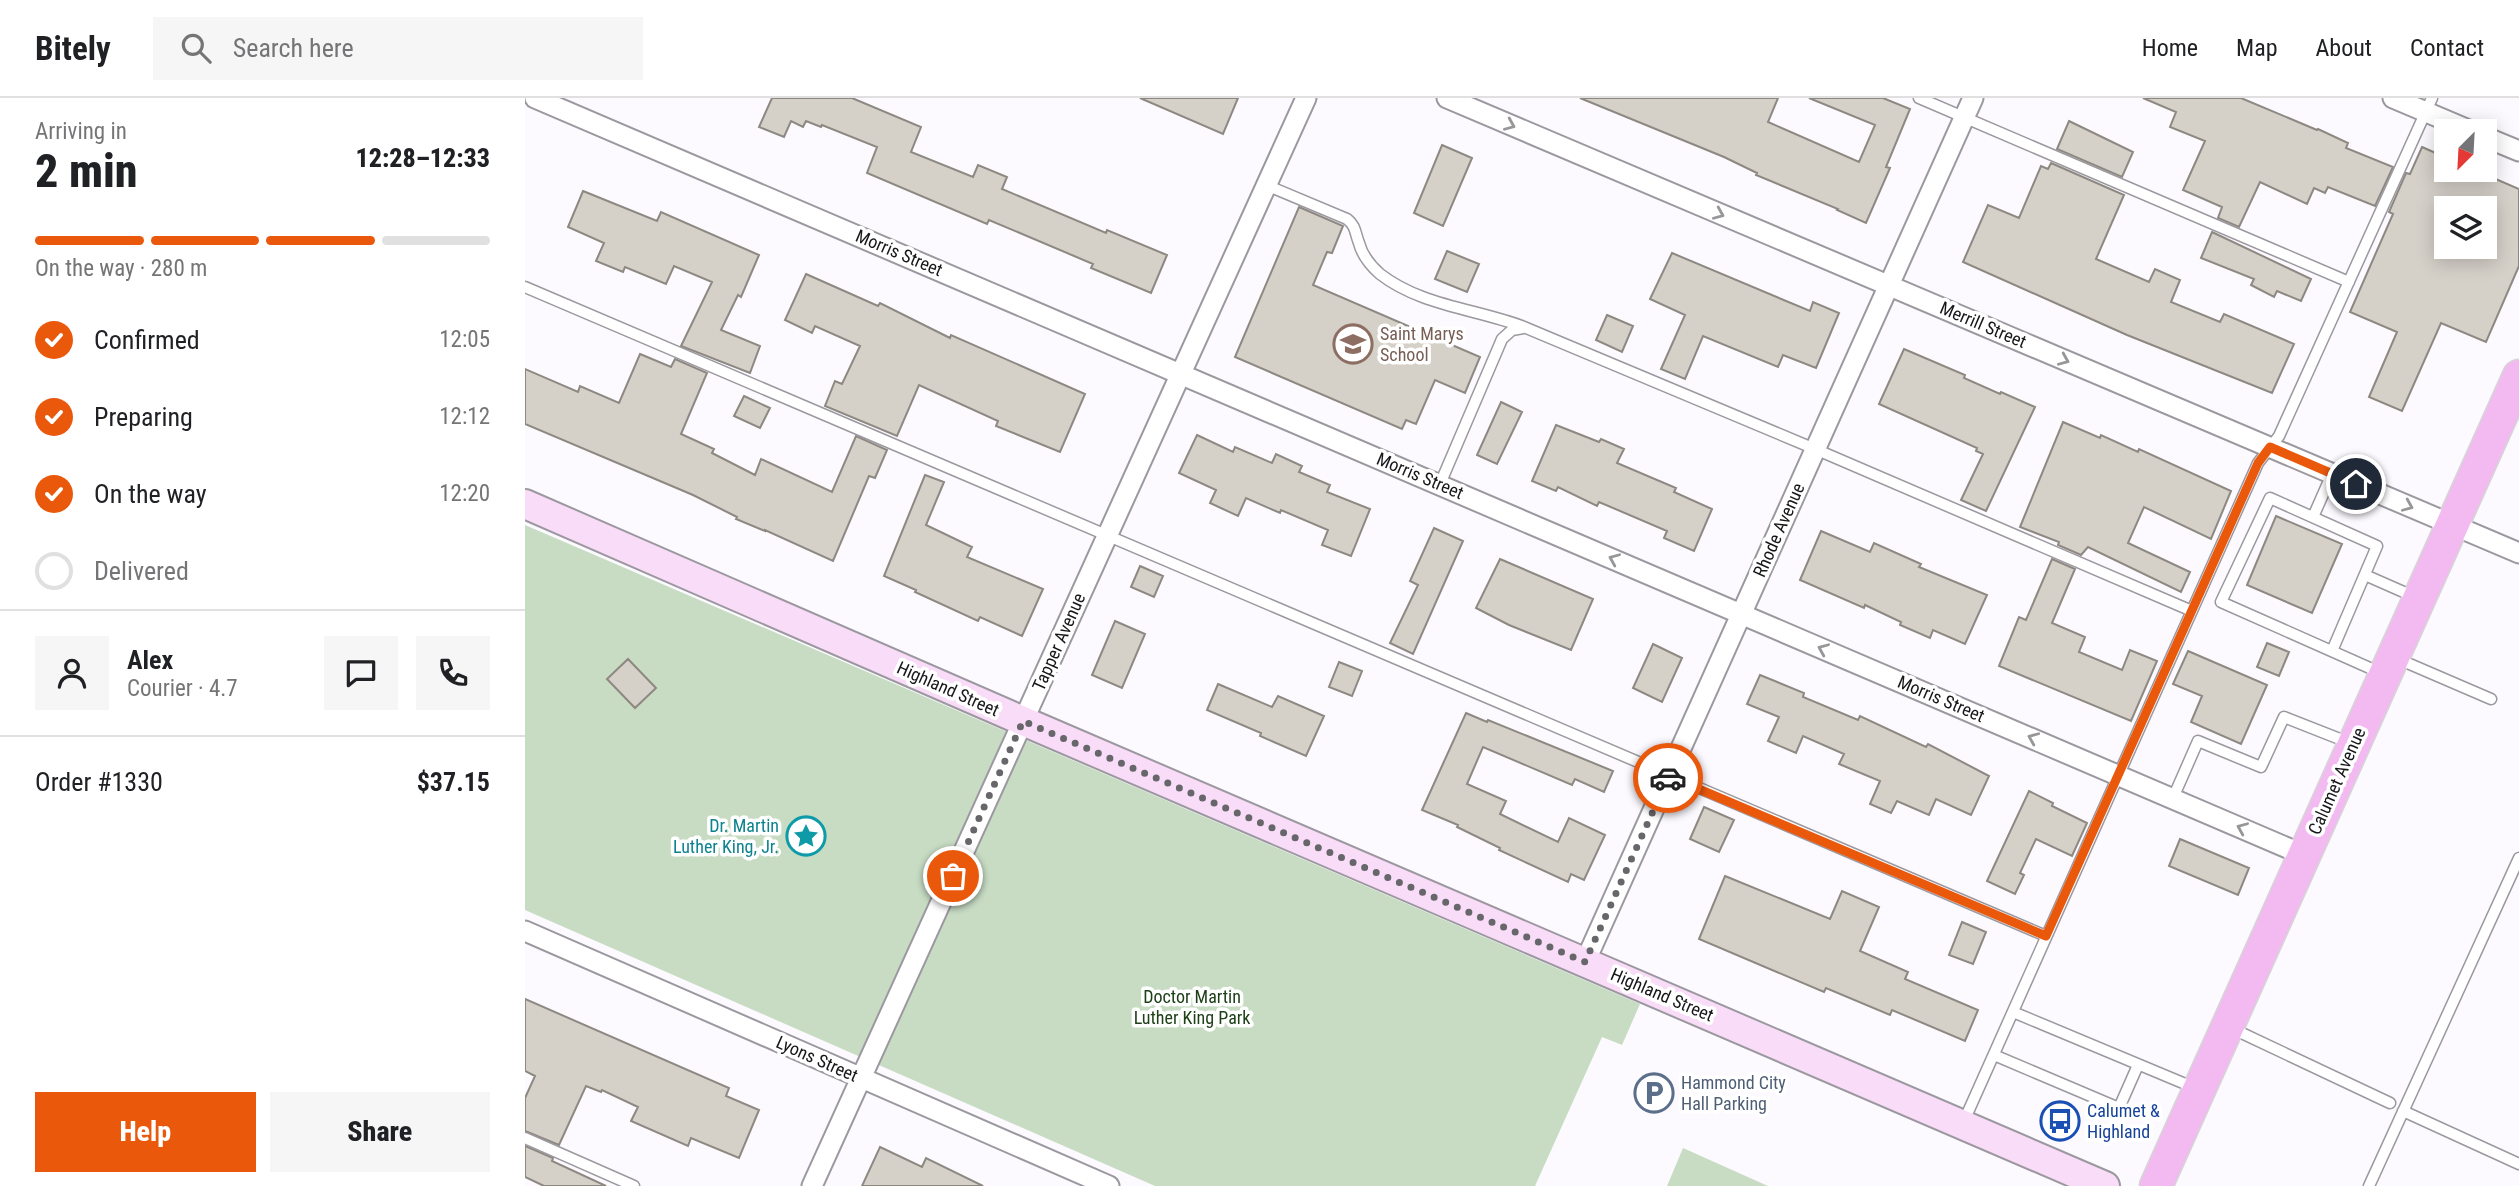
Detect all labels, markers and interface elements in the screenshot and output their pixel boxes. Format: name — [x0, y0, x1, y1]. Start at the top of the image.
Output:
search box — [153, 17, 643, 80]
text: Bitely — [35, 29, 111, 68]
icon: search — [177, 29, 215, 67]
text: Search here — [233, 33, 354, 63]
text: Home — [2142, 34, 2198, 62]
text: Map — [2236, 34, 2278, 62]
text: About — [2316, 34, 2372, 62]
text: Contact — [2410, 34, 2484, 62]
one-way arrow — [1503, 116, 1515, 130]
text: Arriving in — [35, 118, 127, 145]
north arrow — [2434, 119, 2497, 182]
map controls — [2434, 119, 2497, 259]
text: 12:28–12:33 — [356, 143, 490, 173]
text: 2 min — [35, 144, 138, 198]
button: layers — [2434, 196, 2497, 259]
one-way arrow — [1712, 205, 1724, 219]
street label: Morris Street — [853, 225, 946, 280]
text: On the way · 280 m — [35, 255, 207, 282]
street label: Merrill Street — [1937, 297, 2030, 352]
icon: check — [35, 321, 73, 359]
school or university icon: Saint Marys School — [1332, 323, 1374, 365]
place label: Saint Marys School — [1380, 323, 1464, 365]
text: Confirmed — [94, 325, 200, 355]
text: 12:05 — [439, 326, 490, 353]
one-way arrow — [2056, 352, 2069, 366]
icon: check — [35, 398, 73, 436]
text: Preparing — [94, 402, 193, 432]
text: 12:12 — [439, 403, 490, 430]
street label: Morris Street — [1374, 448, 1467, 503]
pin — [2326, 454, 2386, 514]
icon: home — [2337, 465, 2375, 503]
icon: check — [35, 475, 73, 513]
text: On the way — [94, 479, 207, 509]
text: 12:20 — [439, 480, 490, 507]
street label: Rhode Avenue — [1748, 480, 1809, 580]
one-way arrow — [2401, 498, 2414, 512]
one-way arrow — [1609, 553, 1622, 567]
text: Delivered — [94, 556, 189, 586]
street label: Tapper Avenue — [1028, 590, 1089, 694]
button: person — [35, 636, 109, 710]
button: chat — [324, 636, 398, 710]
button: phone — [416, 636, 490, 710]
one-way arrow — [1818, 643, 1831, 657]
text: Alex — [127, 645, 173, 675]
street label: Highland Street — [894, 657, 1003, 720]
street label: Morris Street — [1895, 671, 1988, 726]
text: Courier · 4.7 — [127, 675, 238, 702]
street label: Calumet Avenue — [2304, 724, 2370, 838]
one-way arrow — [2027, 732, 2040, 746]
courier — [1633, 743, 1703, 813]
icon: car — [1649, 759, 1687, 797]
text: Order #1330 — [35, 767, 163, 797]
text: $37.15 — [417, 767, 490, 797]
place label: Dr. Martin Luther King, Jr. — [673, 815, 779, 857]
place icon: Dr. Martin Luther King, Jr. — [785, 815, 827, 857]
one-way arrow — [2236, 822, 2249, 836]
pin — [923, 846, 983, 906]
icon: bag — [934, 857, 972, 895]
street label: Highland Street — [1608, 963, 1717, 1026]
park label: Doctor Martin Luther King Park — [1134, 986, 1250, 1028]
street label: Lyons Street — [773, 1031, 861, 1086]
parking icon: Hammond City Hall Parking — [1633, 1072, 1675, 1114]
place label: Hammond City Hall Parking — [1681, 1072, 1786, 1114]
button: Help — [35, 1092, 256, 1172]
button: Share — [270, 1092, 490, 1172]
bus stop icon: Calumet & Highland — [2039, 1100, 2081, 1142]
place label: Calumet & Highland — [2087, 1100, 2160, 1142]

